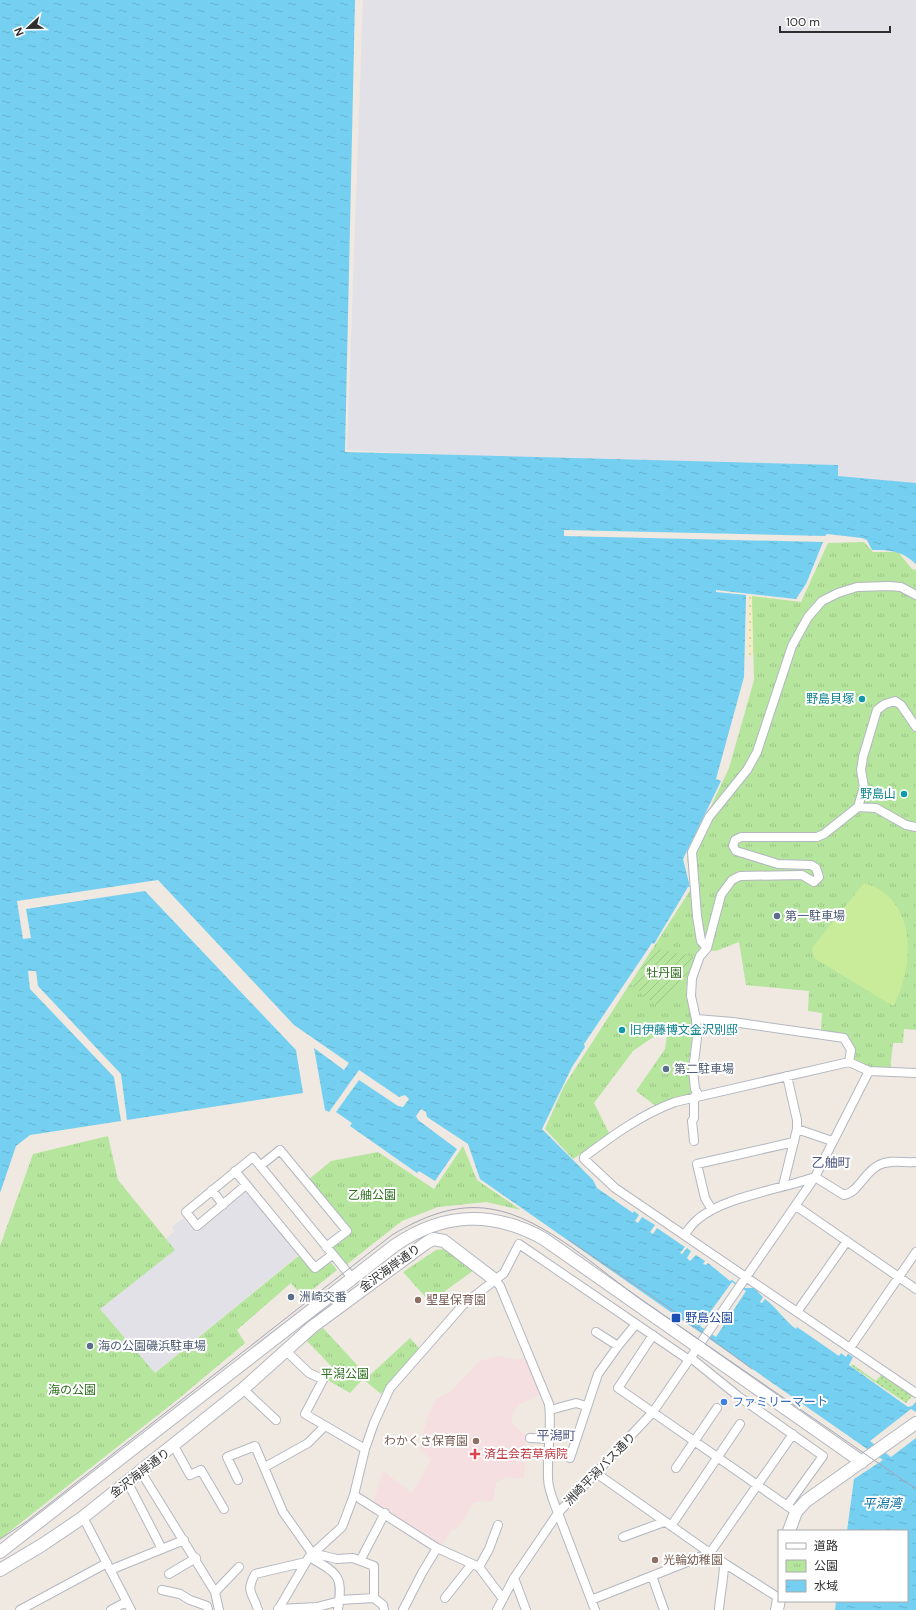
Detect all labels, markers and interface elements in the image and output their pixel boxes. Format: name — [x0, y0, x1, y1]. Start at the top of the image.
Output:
north arrow — [8, 8, 48, 48]
scale bar — [780, 8, 890, 34]
text: 100 m — [786, 14, 820, 30]
text: N — [11, 25, 27, 38]
place label: 野島貝塚 — [806, 691, 854, 707]
marker: 野島貝塚 — [857, 694, 867, 704]
place label: 野島山 — [860, 786, 896, 802]
marker: 野島山 — [899, 789, 909, 799]
place label: 第一駐車場 — [785, 908, 845, 924]
marker: 第一駐車場 — [772, 911, 782, 921]
park label: 牡丹園 — [646, 965, 682, 981]
place label: 旧伊藤博文金沢別邸 — [630, 1022, 738, 1038]
marker: 旧伊藤博文金沢別邸 — [617, 1025, 627, 1035]
place label: 第二駐車場 — [674, 1061, 734, 1077]
marker: 第二駐車場 — [661, 1064, 671, 1074]
district label: 乙舳町 — [811, 1154, 851, 1171]
park label: 乙舳公園 — [348, 1187, 396, 1203]
street label: 金沢海岸通り — [356, 1240, 424, 1296]
place label: 洲崎交番 — [299, 1289, 347, 1305]
marker: 洲崎交番 — [286, 1292, 296, 1302]
place label: 聖星保育園 — [426, 1292, 486, 1308]
marker: 聖星保育園 — [413, 1295, 423, 1305]
place label: 野島公園 — [685, 1310, 733, 1326]
marker: 野島公園 — [670, 1312, 682, 1324]
place label: 海の公園磯浜駐車場 — [98, 1338, 206, 1354]
marker: 海の公園磯浜駐車場 — [85, 1341, 95, 1351]
park label: 平潟公園 — [321, 1366, 369, 1382]
park label: 海の公園 — [48, 1382, 96, 1398]
place label: ファミリーマート — [732, 1394, 828, 1410]
marker: ファミリーマート — [719, 1397, 729, 1407]
district label: 平潟町 — [536, 1427, 576, 1444]
street label: 洲崎平潟バス通り — [561, 1429, 639, 1509]
place label: わかくさ保育園 — [384, 1433, 468, 1449]
marker: わかくさ保育園 — [471, 1436, 481, 1446]
street label: 金沢海岸通り — [107, 1445, 173, 1501]
place label: 済生会若草病院 — [484, 1446, 568, 1462]
marker: 済生会若草病院 — [469, 1448, 481, 1460]
water label: 平潟湾 — [862, 1495, 903, 1512]
legend — [778, 1530, 908, 1602]
text: 道路 — [814, 1538, 838, 1554]
place label: 光輪幼稚園 — [663, 1552, 723, 1568]
marker: 光輪幼稚園 — [650, 1555, 660, 1565]
text: 公園 — [814, 1558, 838, 1574]
text: 水域 — [814, 1578, 838, 1594]

